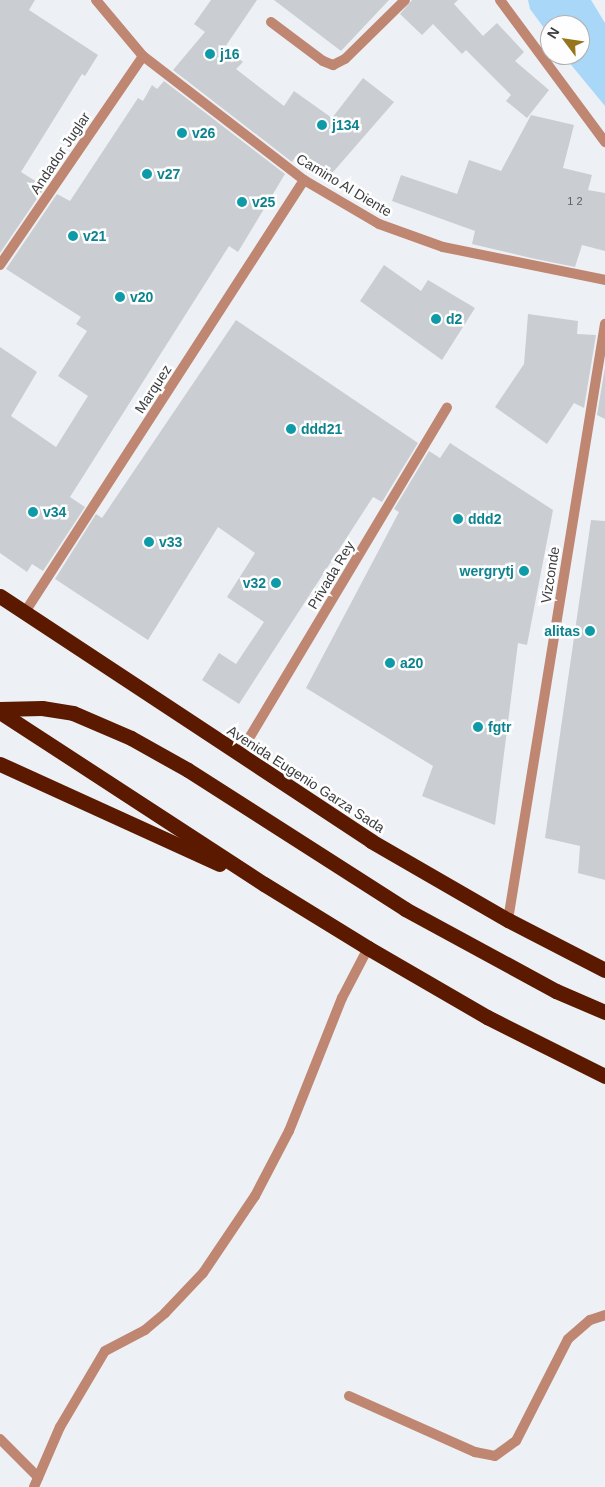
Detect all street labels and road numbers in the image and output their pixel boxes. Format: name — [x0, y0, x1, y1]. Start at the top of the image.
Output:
street label: Andador Juglar — [26, 109, 94, 197]
street label: Camino Al Diente — [293, 150, 395, 220]
street label: Marquez — [131, 362, 175, 416]
street label: Privada Rey — [304, 538, 358, 612]
street label: Vizconde — [537, 545, 563, 605]
street label: Avenida Eugenio Garza Sada — [224, 722, 388, 836]

